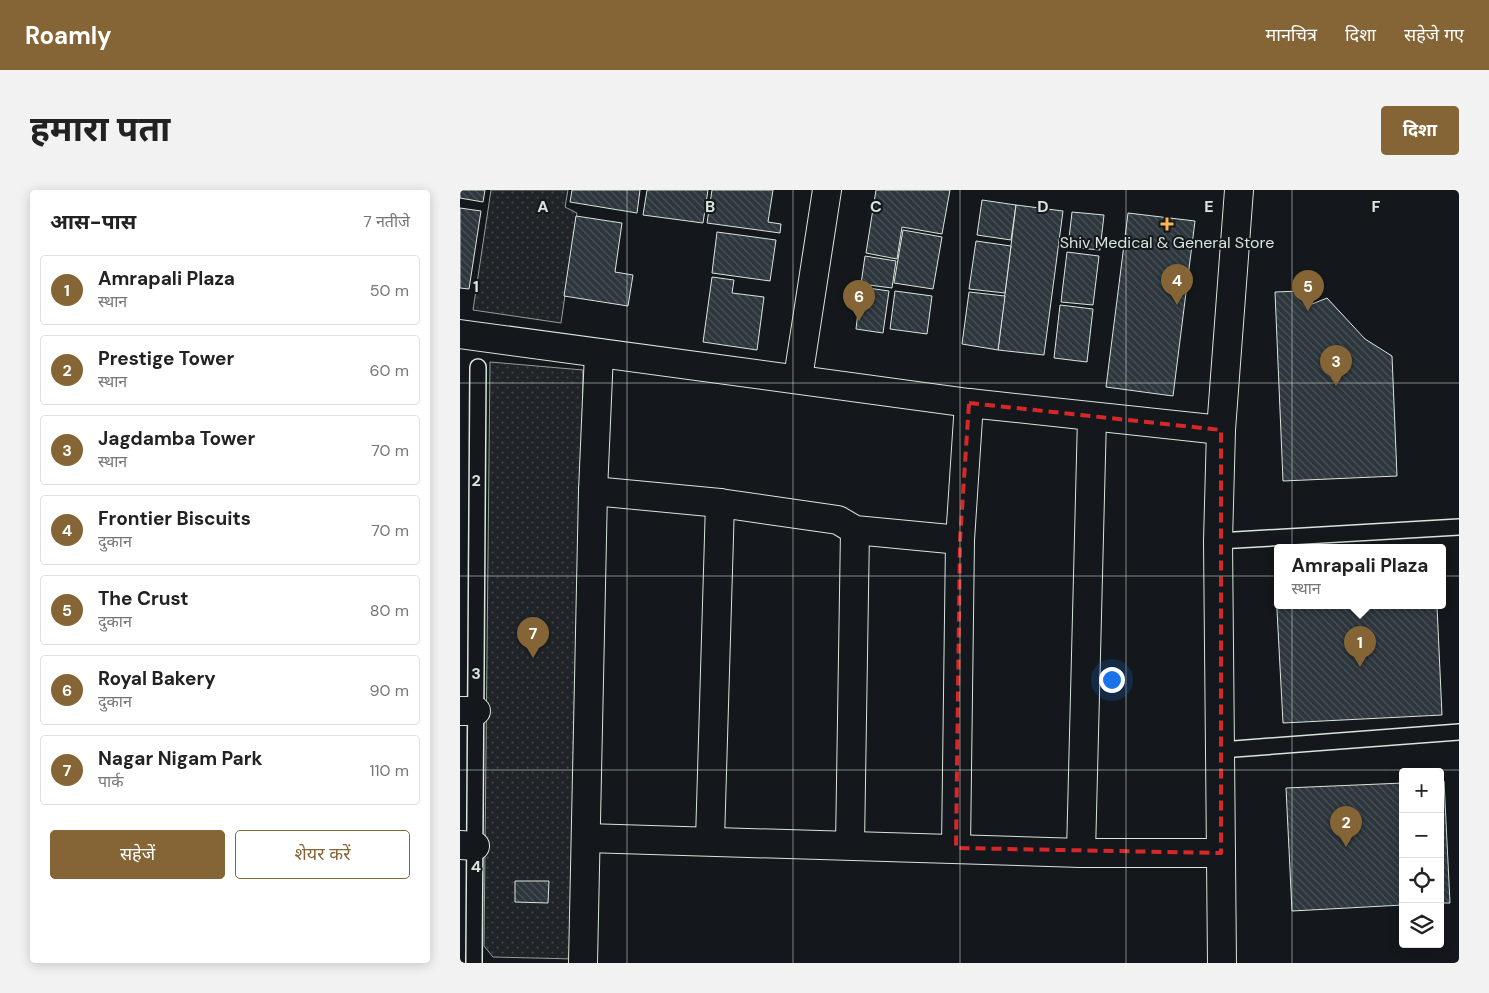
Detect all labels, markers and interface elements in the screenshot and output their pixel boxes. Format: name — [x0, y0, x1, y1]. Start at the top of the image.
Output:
text: Roamly — [25, 20, 112, 51]
text: मानचित्र — [1265, 23, 1317, 47]
text: दिशा — [1345, 23, 1376, 47]
text: सहेजे गए — [1404, 23, 1464, 47]
text: हमारा पता — [30, 106, 170, 152]
button: दिशा — [1381, 106, 1459, 155]
text: A — [537, 196, 549, 217]
text: B — [705, 196, 715, 217]
text: C — [870, 196, 882, 217]
text: D — [1037, 196, 1049, 217]
text: E — [1204, 196, 1214, 217]
text: F — [1372, 196, 1381, 217]
text: आस-पास — [50, 208, 136, 236]
text: 7 नतीजे — [363, 211, 410, 232]
marker: Shiv Medical & General Store — [1161, 218, 1173, 230]
place label: Shiv Medical & General Store — [1060, 232, 1274, 253]
pin: 4 — [1161, 264, 1193, 305]
text: Amrapali Plaza — [98, 266, 235, 291]
pin: 5 — [1292, 270, 1324, 311]
text: 1 — [473, 276, 479, 297]
text: 1 — [64, 280, 70, 301]
text: 50 m — [370, 280, 409, 301]
pin: 6 — [843, 280, 875, 321]
text: स्थान — [98, 291, 127, 312]
pin: 3 — [1320, 345, 1352, 386]
text: Prestige Tower — [98, 346, 234, 371]
text: 2 — [62, 360, 72, 381]
text: 60 m — [369, 360, 409, 381]
text: स्थान — [98, 371, 127, 392]
text: Jagdamba Tower — [98, 426, 255, 451]
text: 3 — [62, 440, 72, 461]
text: 70 m — [371, 440, 409, 461]
text: स्थान — [98, 451, 127, 472]
text: 2 — [471, 470, 481, 491]
text: Frontier Biscuits — [98, 506, 251, 531]
text: 4 — [62, 520, 72, 541]
text: 70 m — [371, 520, 409, 541]
text: दुकान — [98, 531, 132, 552]
popup — [1274, 544, 1446, 609]
text: Amrapali Plaza — [1292, 553, 1428, 578]
text: स्थान — [1292, 578, 1321, 599]
text: The Crust — [98, 586, 189, 611]
text: 5 — [62, 600, 72, 621]
text: 80 m — [370, 600, 409, 621]
text: दुकान — [98, 611, 132, 632]
pin: 7 — [517, 617, 549, 658]
pin: 1 — [1344, 626, 1376, 667]
text: 3 — [471, 663, 481, 684]
text: Royal Bakery — [98, 666, 216, 691]
your location — [1099, 667, 1125, 693]
text: 6 — [62, 680, 72, 701]
text: 90 m — [369, 680, 409, 701]
text: दुकान — [98, 691, 132, 712]
text: Nagar Nigam Park — [98, 746, 262, 771]
text: 7 — [63, 760, 71, 781]
text: 110 m — [370, 760, 409, 781]
map controls — [1399, 768, 1444, 948]
button: + — [1399, 768, 1444, 813]
text: पार्क — [98, 771, 124, 792]
pin: 2 — [1330, 806, 1362, 847]
button: − — [1399, 813, 1444, 858]
button: सहेजें — [50, 830, 225, 879]
button: शेयर करें — [235, 830, 410, 879]
text: 4 — [471, 856, 481, 877]
button: locate — [1399, 858, 1444, 903]
button: layers — [1399, 903, 1444, 948]

